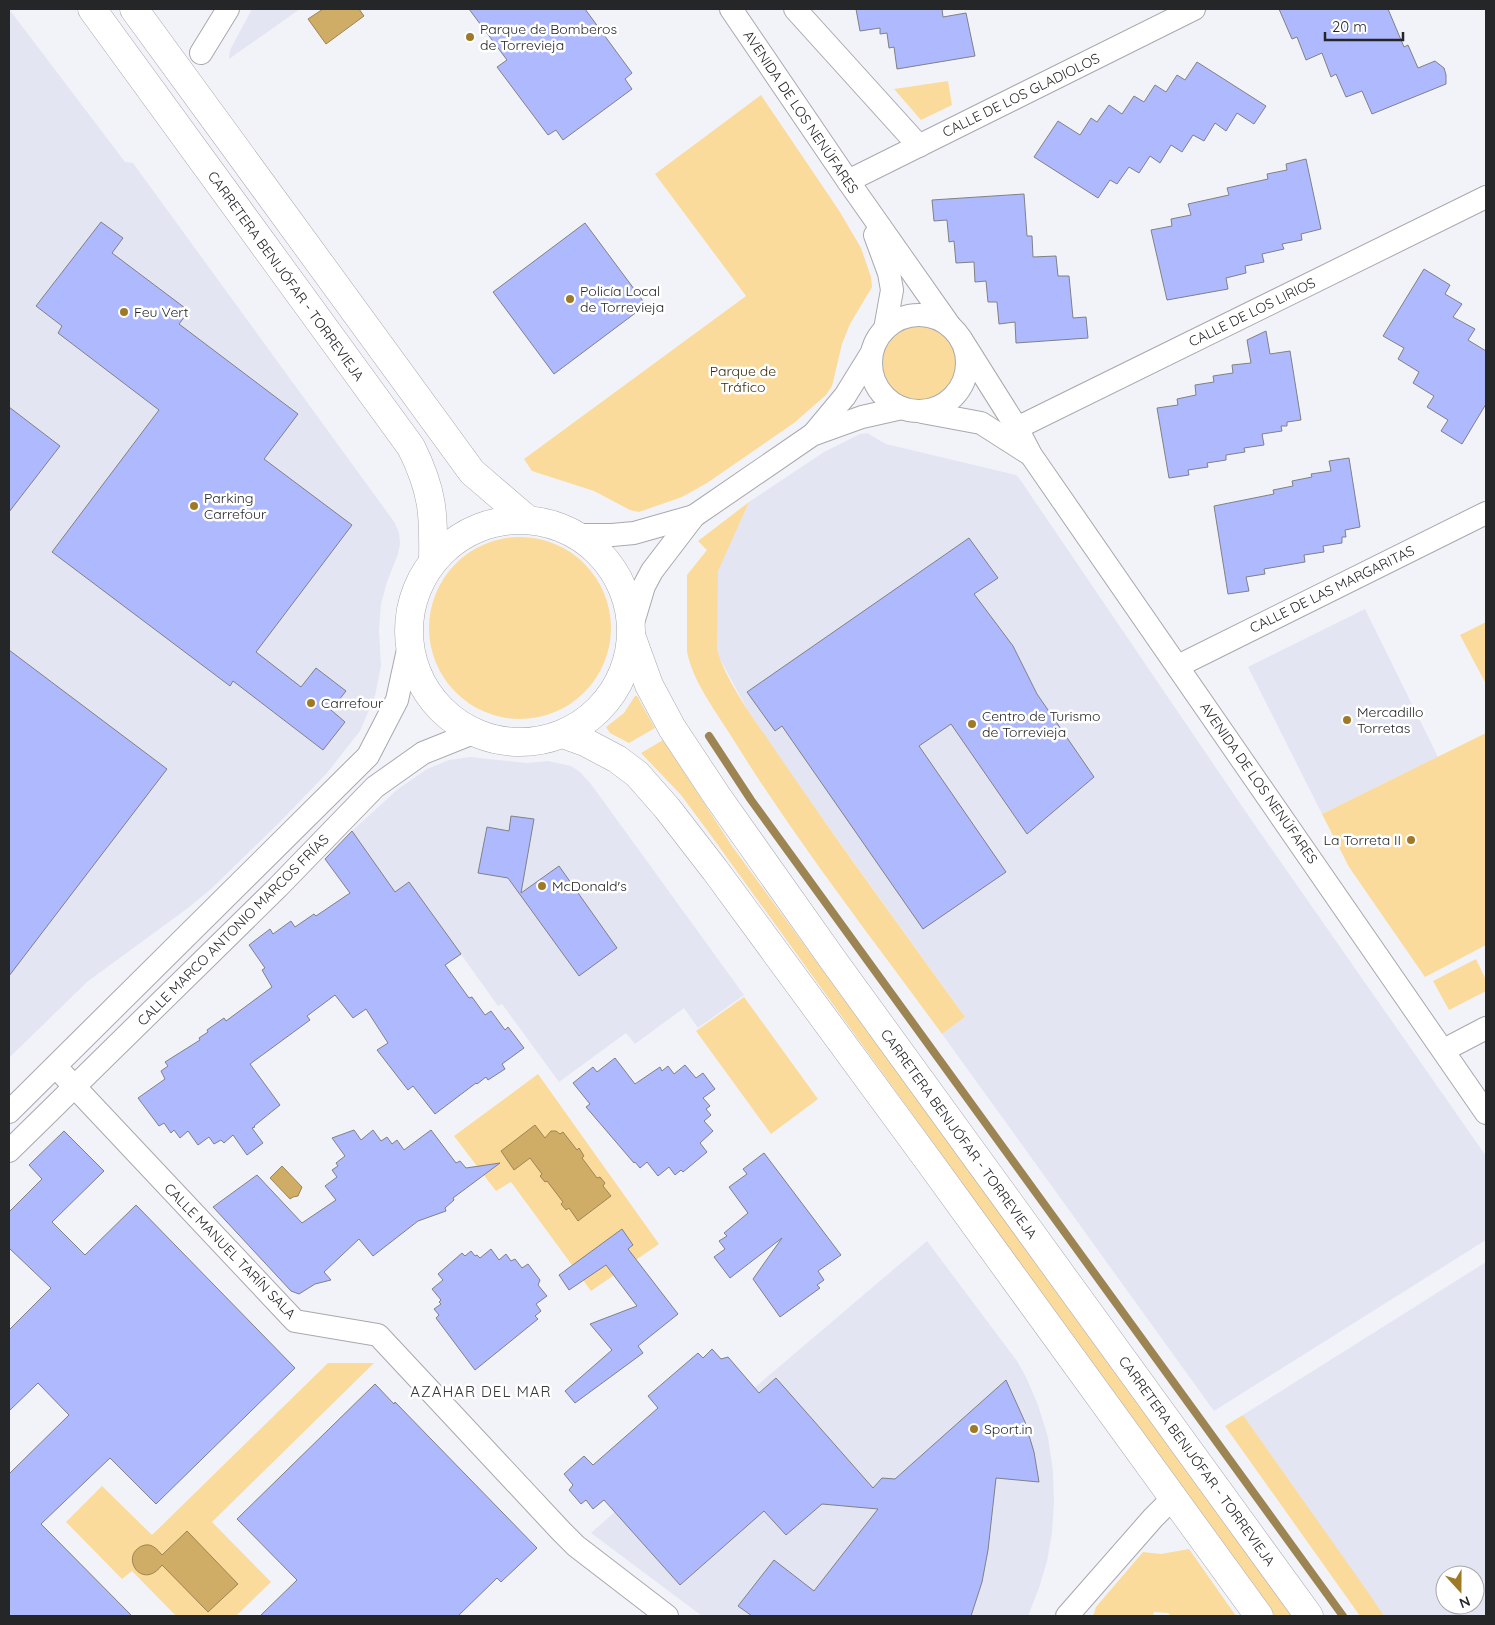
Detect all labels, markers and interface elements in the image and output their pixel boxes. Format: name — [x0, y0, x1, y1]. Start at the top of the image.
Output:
scale bar — [1325, 10, 1402, 42]
text: 20 m — [1332, 17, 1367, 36]
place label: Parque de Bomberos de Torrevieja — [480, 20, 617, 54]
street label: AVENIDA DE LOS NENÚFARES — [740, 27, 863, 197]
marker: Parque de Bomberos de Torrevieja — [464, 31, 476, 43]
street label: CALLE DE LOS GLADIOLOS — [939, 49, 1103, 141]
street label: CARRETERA BENIJÓFAR - TORREVIEJA — [204, 167, 368, 385]
street label: CALLE DE LOS LIRIOS — [1186, 273, 1318, 351]
place label: Policía Local de Torrevieja — [580, 282, 664, 316]
marker: Policía Local de Torrevieja — [564, 293, 576, 305]
place label: Feu Vert — [134, 303, 189, 321]
marker: Feu Vert — [118, 306, 130, 318]
park label: Parque de Tráfico — [710, 362, 776, 396]
place label: Parking Carrefour — [204, 489, 267, 523]
marker: Parking Carrefour — [188, 500, 200, 512]
street label: CALLE DE LAS MARGARITAS — [1247, 541, 1417, 637]
place label: Carrefour — [321, 694, 384, 712]
marker: Carrefour — [305, 697, 317, 709]
street label: AVENIDA DE LOS NENÚFARES — [1196, 699, 1322, 867]
place label: Mercadillo Torretas — [1357, 703, 1424, 737]
place label: Centro de Turismo de Torrevieja — [982, 707, 1100, 741]
marker: Mercadillo Torretas — [1341, 714, 1353, 726]
marker: Centro de Turismo de Torrevieja — [966, 718, 978, 730]
street label: CALLE MARCO ANTONIO MARCOS FRÍAS — [133, 830, 333, 1030]
place label: La Torreta II — [1324, 831, 1401, 849]
marker: La Torreta II — [1405, 834, 1417, 846]
place label: McDonald's — [552, 877, 627, 895]
marker: McDonald's — [536, 880, 548, 892]
street label: CARRETERA BENIJÓFAR - TORREVIEJA — [877, 1025, 1041, 1243]
street label: CALLE MANUEL TARÍN SALA — [160, 1179, 300, 1323]
street label: CARRETERA BENIJÓFAR - TORREVIEJA — [1115, 1352, 1279, 1570]
district label: AZAHAR DEL MAR — [410, 1382, 552, 1401]
place label: Sport.in — [984, 1420, 1033, 1438]
marker: Sport.in — [968, 1423, 980, 1435]
north arrow — [1435, 1565, 1485, 1615]
text: N — [1457, 1592, 1473, 1612]

